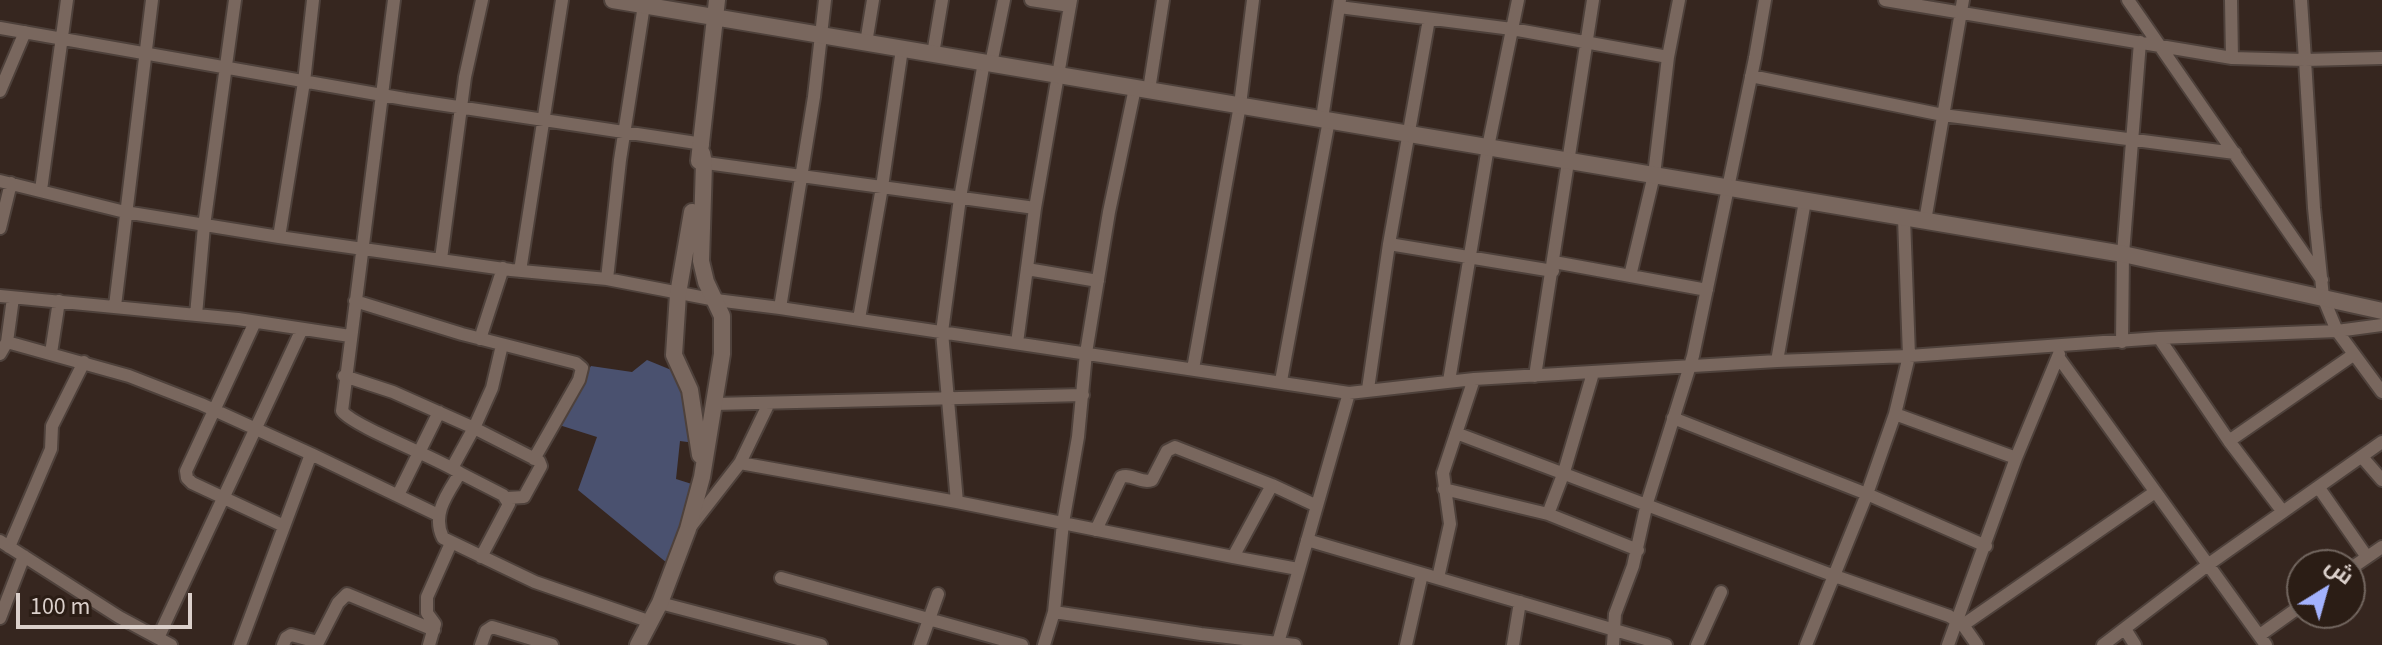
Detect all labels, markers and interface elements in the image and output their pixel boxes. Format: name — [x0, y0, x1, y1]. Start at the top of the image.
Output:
north arrow — [2286, 549, 2366, 629]
text: ش — [2318, 550, 2360, 593]
scale bar — [20, 577, 196, 627]
text: 100 m — [30, 589, 90, 624]

